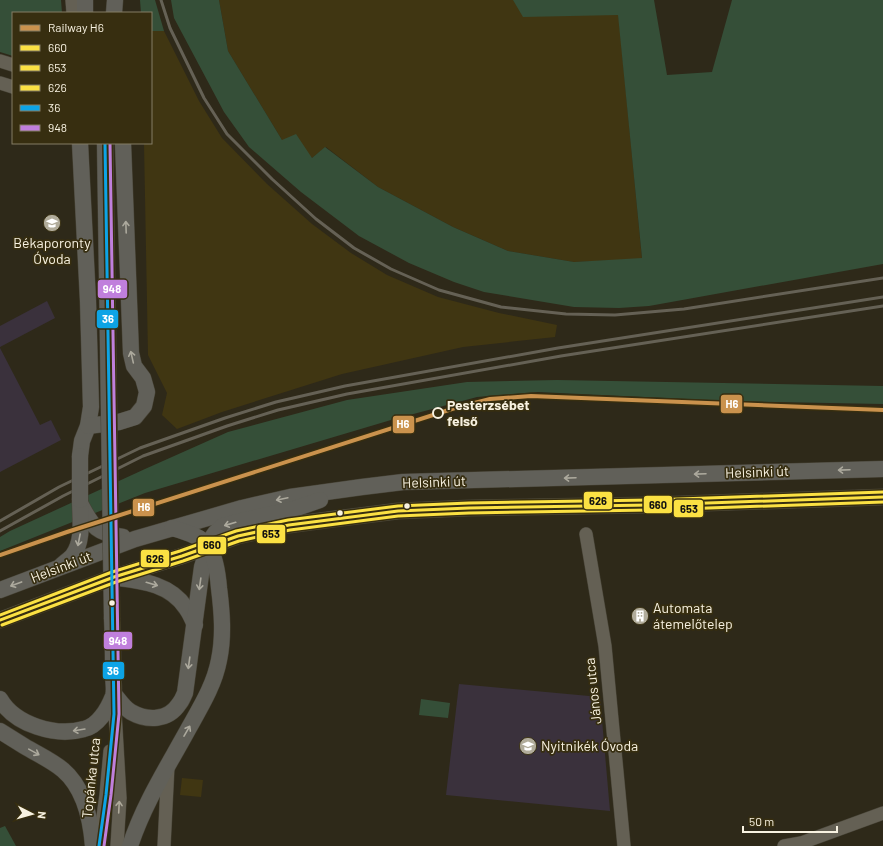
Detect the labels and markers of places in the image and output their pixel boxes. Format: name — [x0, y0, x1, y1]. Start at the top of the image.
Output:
school or university icon: Békaporonty Óvoda — [42, 213, 62, 233]
place label: Békaporonty Óvoda — [13, 234, 91, 267]
place label: Pesterzsébet felső — [447, 396, 530, 429]
marker: Pesterzsébet felső — [432, 407, 444, 419]
unlabelled marker — [402, 501, 412, 511]
unlabelled marker — [335, 508, 345, 518]
unlabelled marker — [107, 598, 117, 608]
place label: Automata átemelőtelep — [653, 599, 733, 632]
building icon: Automata átemelőtelep — [630, 606, 650, 626]
school or university icon: Nyitnikék Óvoda — [518, 736, 538, 756]
place label: Nyitnikék Óvoda — [541, 737, 638, 754]

